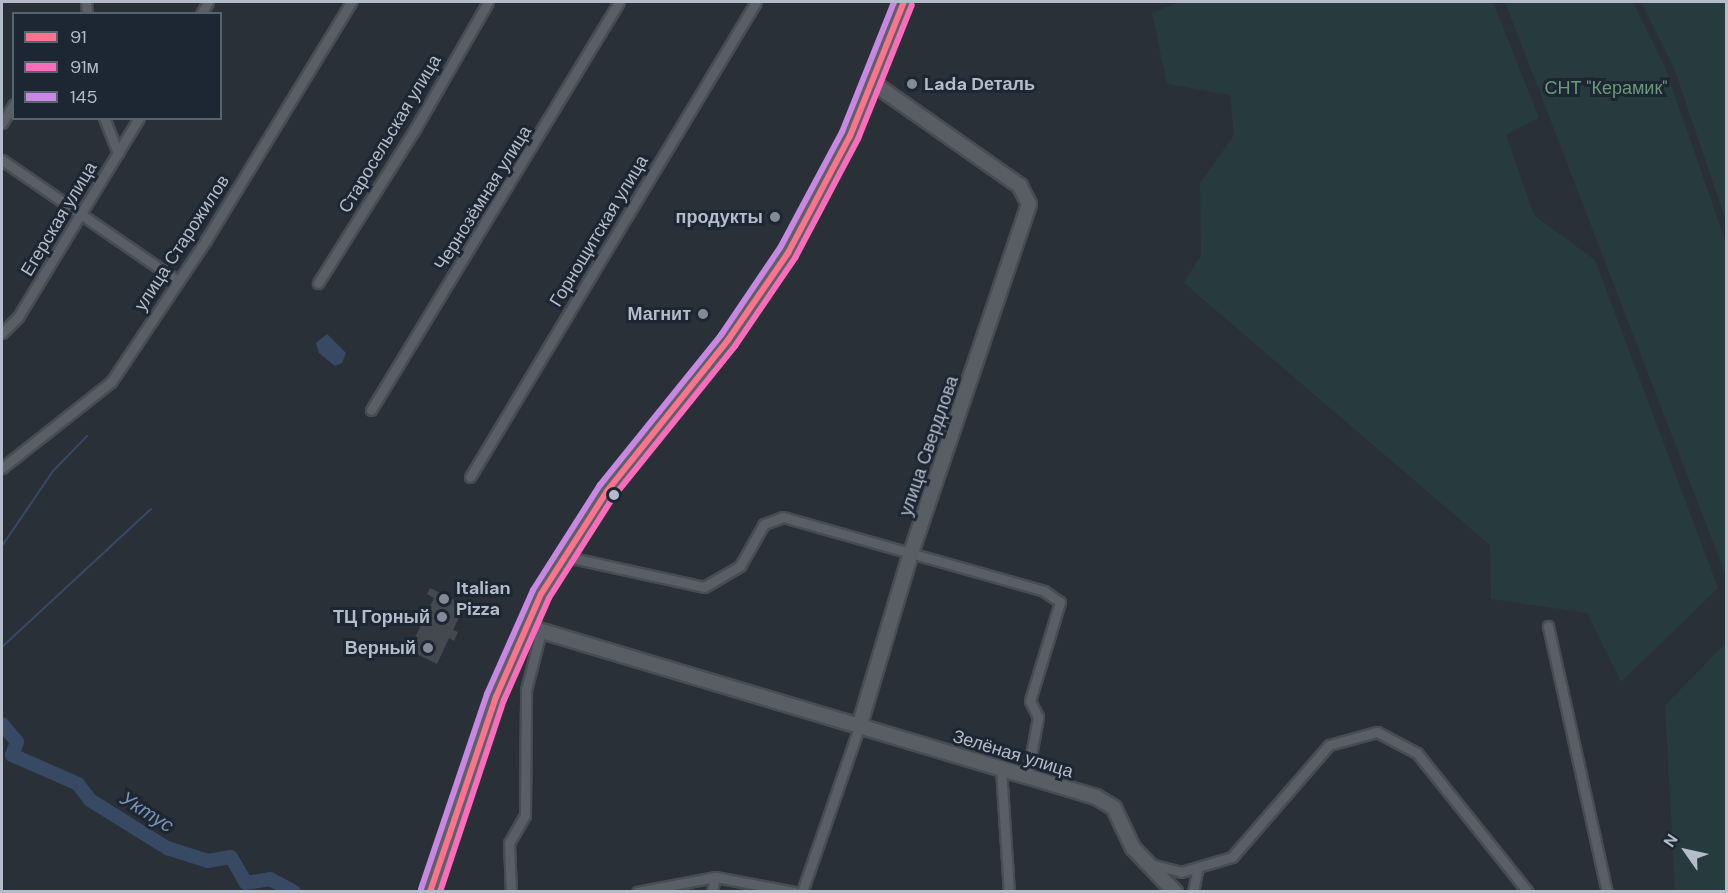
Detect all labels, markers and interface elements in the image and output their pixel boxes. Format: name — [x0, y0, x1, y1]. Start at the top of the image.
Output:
legend — [12, 12, 222, 120]
text: 91 — [70, 25, 87, 49]
street label: Старосельская улица — [334, 51, 446, 217]
text: 91м — [70, 55, 99, 79]
place label: Lada Dеталь — [924, 73, 1035, 95]
marker: Lada Dеталь — [905, 77, 919, 91]
park label: СНТ "Керамик" — [1544, 77, 1668, 99]
text: 145 — [70, 85, 98, 109]
street label: Чернозёмная улица — [430, 122, 536, 274]
street label: Горнощитская улица — [545, 151, 653, 311]
street label: Егерская улица — [16, 158, 102, 280]
street label: улица Старожилов — [130, 171, 234, 315]
place label: продукты — [676, 206, 763, 228]
marker: продукты — [768, 210, 782, 224]
place label: Магнит — [628, 303, 691, 325]
marker: Магнит — [696, 307, 710, 321]
street label: улица Свердлова — [895, 373, 963, 519]
unlabelled marker — [608, 489, 620, 501]
place label: Italian Pizza — [456, 578, 511, 620]
marker: Italian Pizza — [437, 592, 451, 606]
place label: ТЦ Горный — [333, 606, 430, 628]
marker: ТЦ Горный — [435, 610, 449, 624]
place label: Верный — [345, 637, 416, 659]
marker: Верный — [421, 641, 435, 655]
street label: Зелёная улица — [950, 725, 1076, 783]
water label: Уктус — [116, 786, 178, 838]
north arrow — [1656, 821, 1716, 881]
text: N — [1659, 830, 1683, 851]

